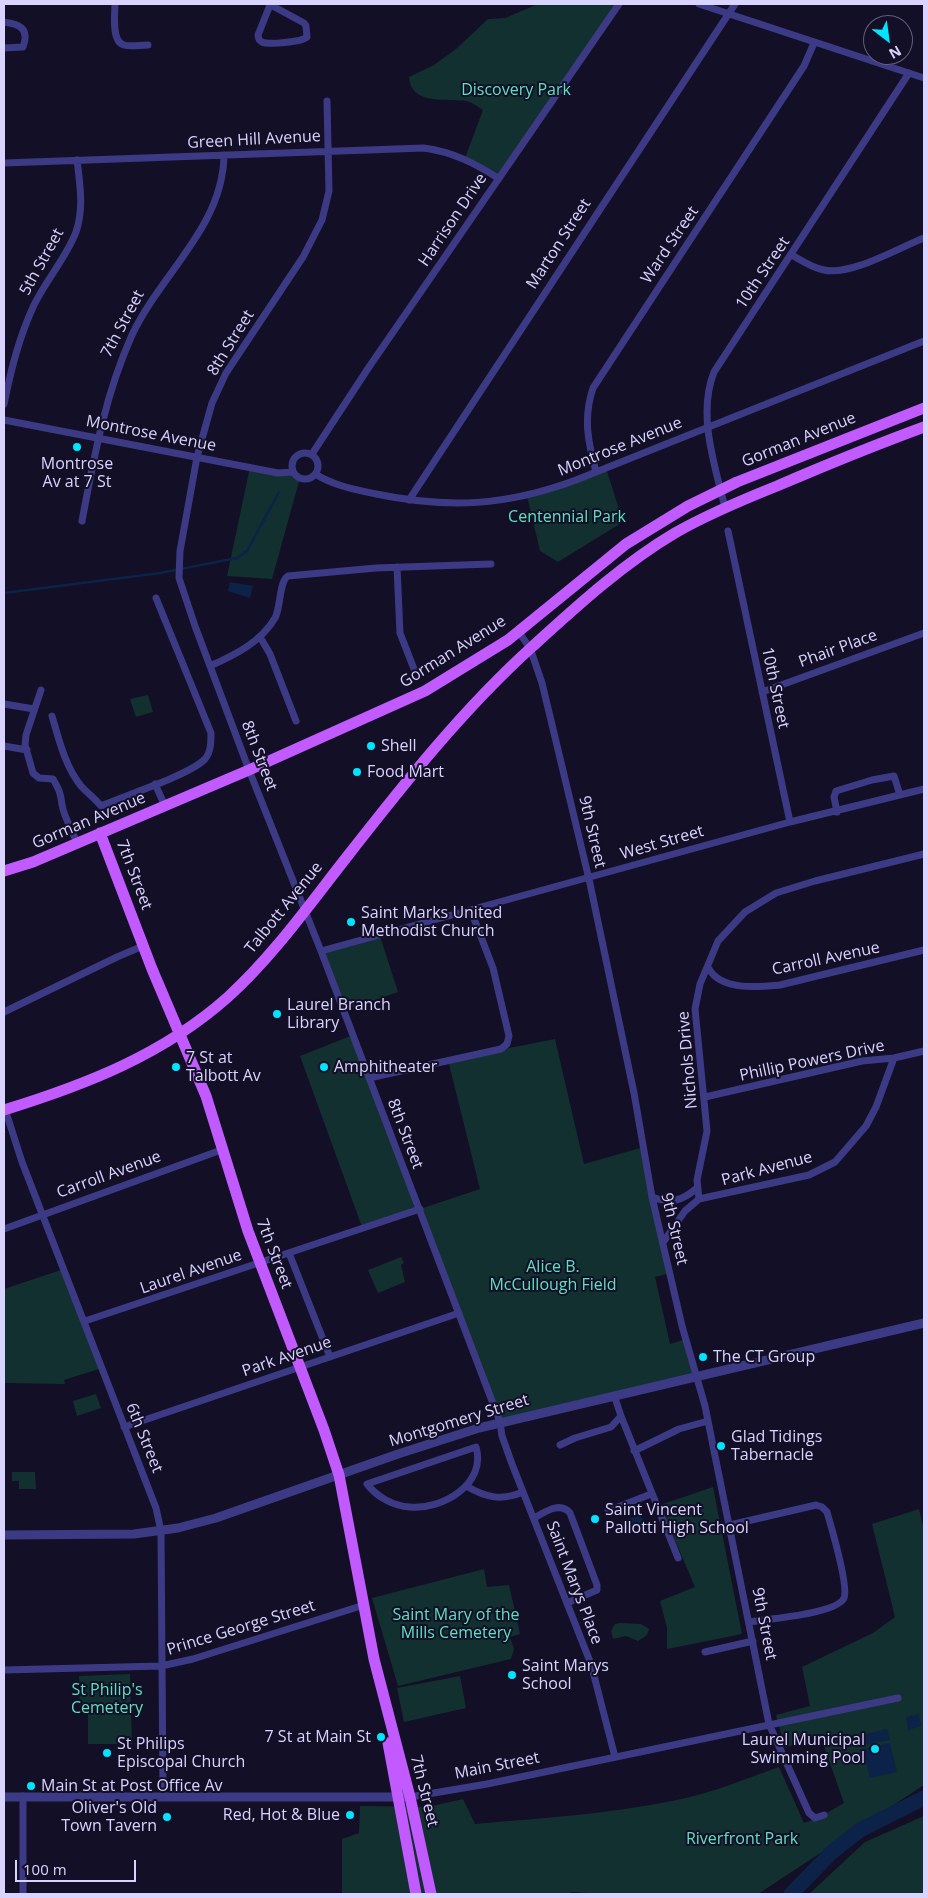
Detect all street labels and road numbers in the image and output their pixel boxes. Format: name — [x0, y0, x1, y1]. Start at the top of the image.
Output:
street label: Green Hill Avenue — [187, 127, 321, 153]
street label: Harrison Drive — [415, 170, 491, 270]
street label: Marton Street — [523, 195, 595, 293]
street label: Ward Street — [637, 203, 703, 287]
street label: 5th Street — [16, 225, 68, 299]
street label: 10th Street — [732, 233, 794, 313]
street label: 7th Street — [97, 287, 149, 361]
street label: 8th Street — [203, 307, 259, 379]
street label: Gorman Avenue — [739, 408, 859, 472]
street label: Montrose Avenue — [84, 412, 218, 456]
street label: Montrose Avenue — [555, 413, 685, 481]
street label: Gorman Avenue — [397, 612, 509, 692]
street label: Phair Place — [796, 626, 880, 672]
street label: 10th Street — [757, 646, 793, 730]
street label: 8th Street — [237, 718, 281, 794]
street label: Gorman Avenue — [29, 788, 149, 854]
street label: 9th Street — [574, 794, 610, 870]
street label: West Street — [618, 822, 706, 864]
street label: 7th Street — [112, 837, 156, 913]
street label: Talbott Avenue — [241, 858, 327, 958]
street label: Carroll Avenue — [770, 938, 882, 980]
street label: Nichols Drive — [674, 1010, 702, 1110]
street label: Phillip Powers Drive — [738, 1036, 886, 1086]
street label: 8th Street — [383, 1096, 427, 1172]
street label: Carroll Avenue — [54, 1147, 164, 1203]
street label: Park Avenue — [719, 1148, 815, 1190]
street label: 9th Street — [656, 1191, 692, 1267]
street label: 7th Street — [252, 1216, 296, 1292]
street label: Laurel Avenue — [138, 1246, 244, 1298]
street label: Park Avenue — [240, 1333, 334, 1381]
street label: Montgomery Street — [387, 1391, 531, 1451]
street label: 6th Street — [121, 1400, 167, 1476]
street label: Saint Marys Place — [542, 1519, 606, 1647]
street label: 9th Street — [748, 1586, 780, 1662]
street label: Prince George Street — [165, 1596, 317, 1660]
street label: Main Street — [453, 1748, 541, 1784]
street label: 7th Street — [406, 1753, 442, 1829]

